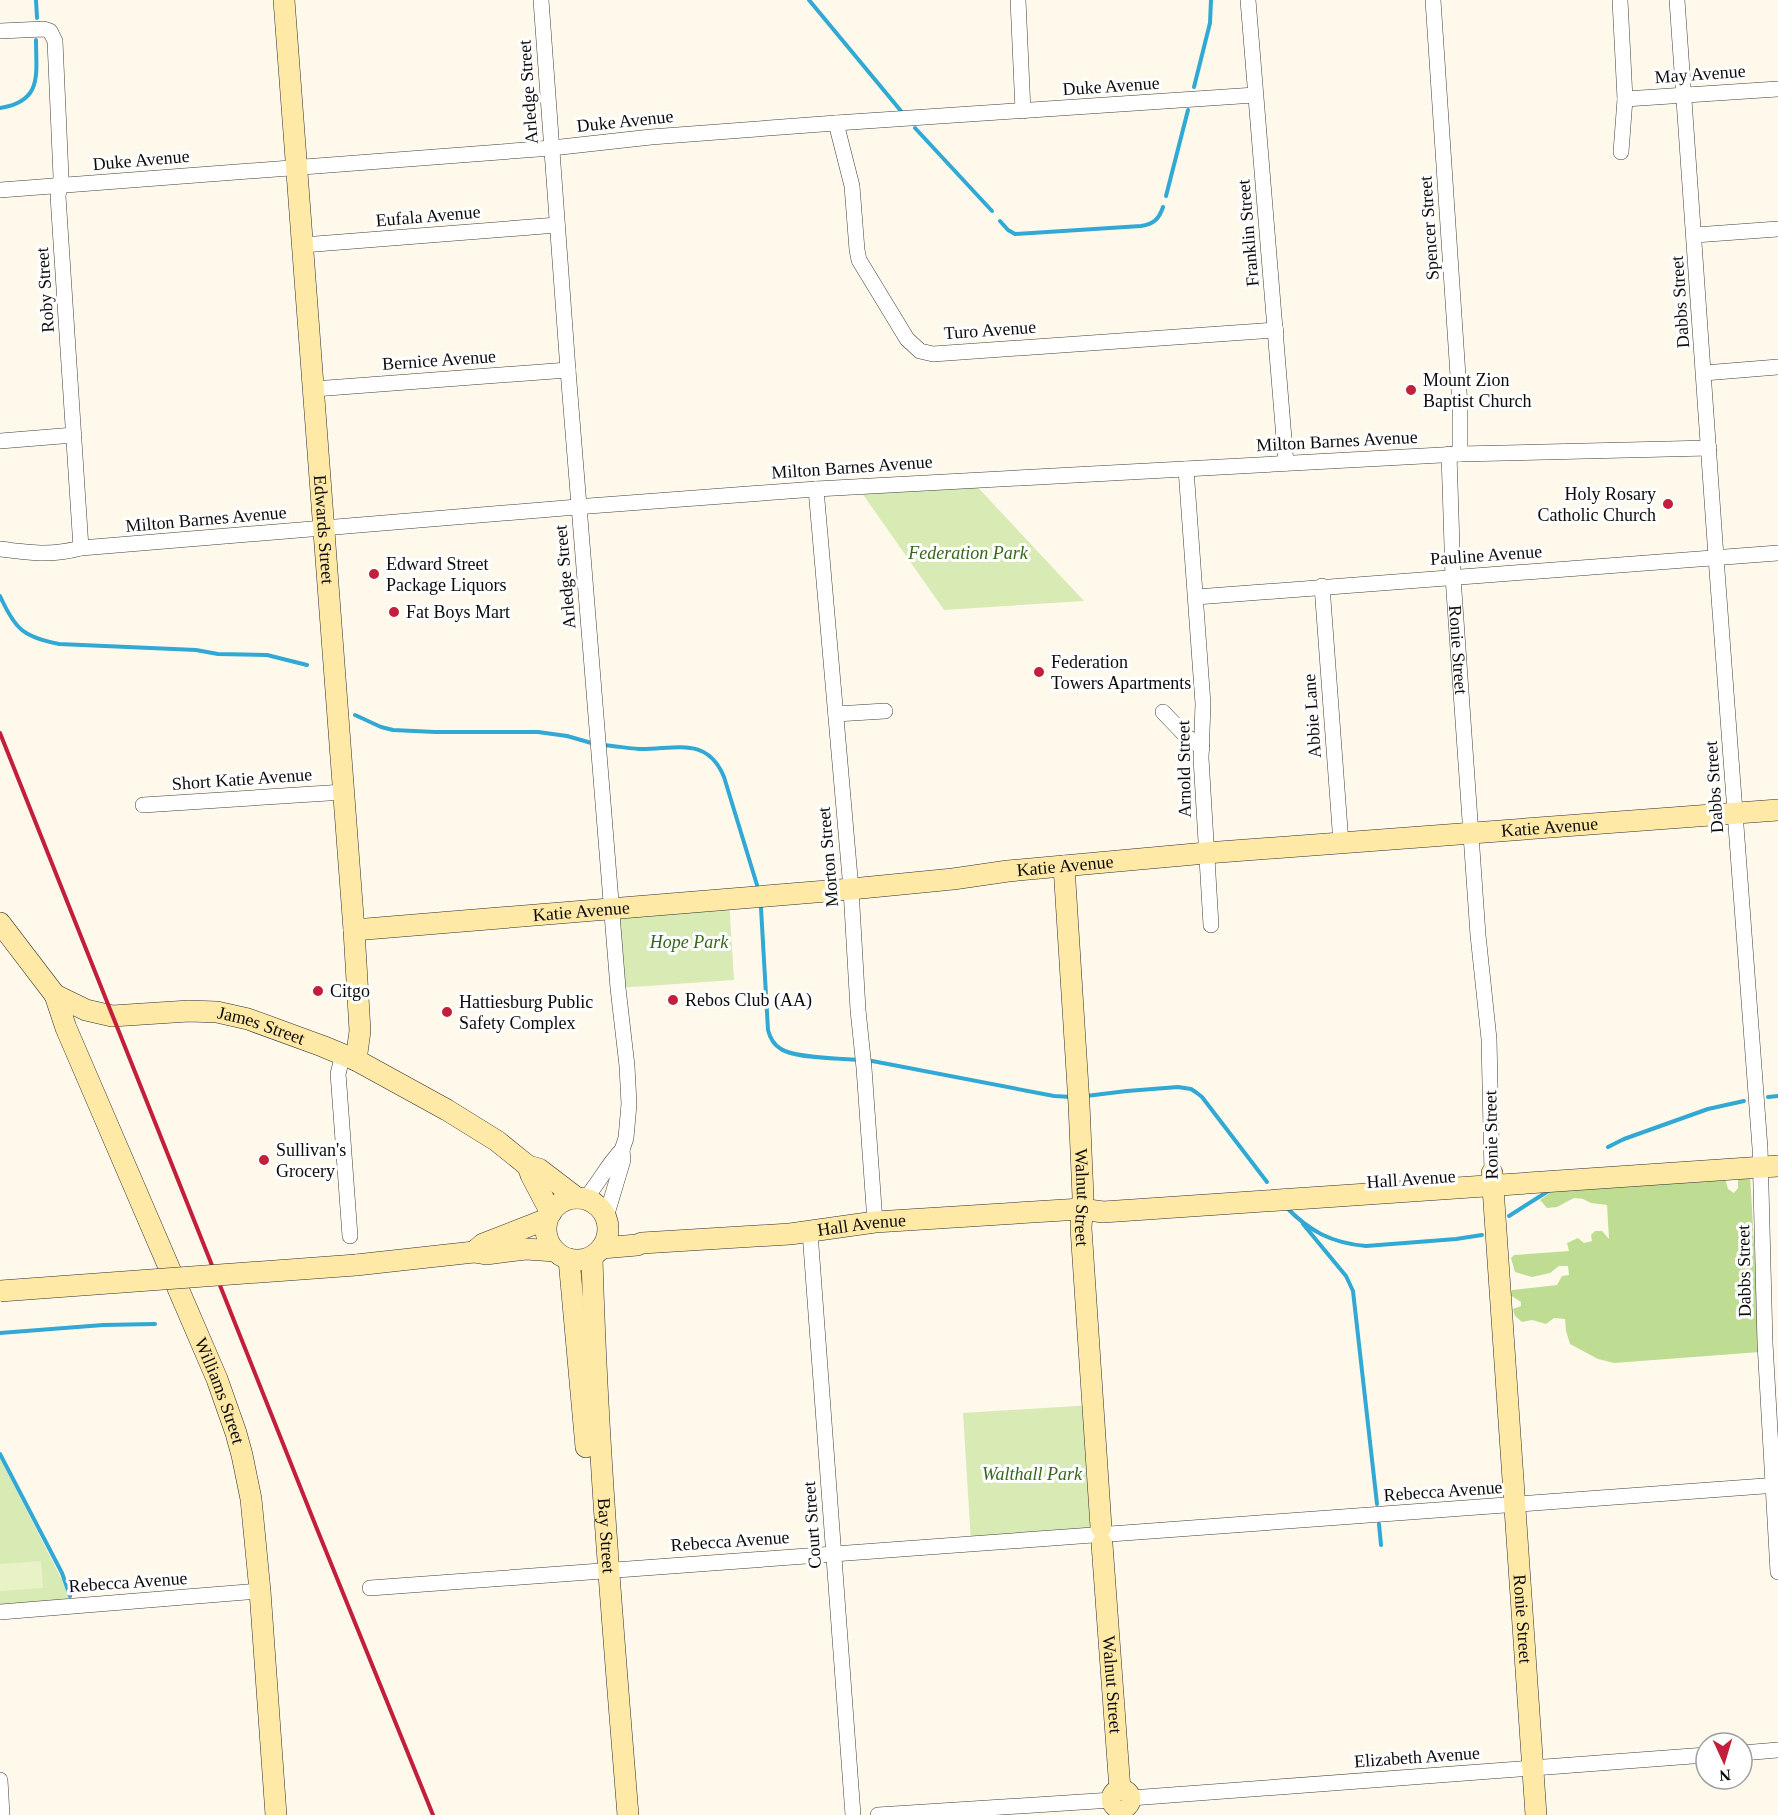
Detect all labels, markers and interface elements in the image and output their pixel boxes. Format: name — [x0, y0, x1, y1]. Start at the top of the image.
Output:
street label: Arledge Street — [514, 39, 542, 145]
street label: May Avenue — [1654, 61, 1746, 87]
street label: Duke Avenue — [1062, 73, 1160, 99]
street label: Duke Avenue — [576, 106, 674, 136]
street label: Duke Avenue — [92, 146, 190, 174]
street label: Spencer Street — [1415, 175, 1443, 281]
street label: Franklin Street — [1233, 179, 1263, 287]
street label: Eufala Avenue — [375, 201, 481, 231]
street label: Roby Street — [32, 247, 58, 333]
street label: Dabbs Street — [1667, 255, 1693, 349]
street label: Turo Avenue — [943, 317, 1037, 343]
street label: Bernice Avenue — [381, 346, 497, 374]
place label: Mount Zion Baptist Church — [1423, 370, 1532, 411]
marker: Mount Zion Baptist Church — [1404, 383, 1418, 397]
street label: Milton Barnes Avenue — [1256, 427, 1418, 455]
street label: Milton Barnes Avenue — [771, 451, 933, 483]
street label: Edwards Street — [310, 474, 338, 585]
place label: Holy Rosary Catholic Church — [1538, 484, 1656, 525]
marker: Holy Rosary Catholic Church — [1661, 497, 1675, 511]
street label: Milton Barnes Avenue — [125, 502, 287, 536]
street label: Arledge Street — [550, 524, 580, 630]
street label: Pauline Avenue — [1429, 541, 1543, 569]
park label: Federation Park — [907, 543, 1029, 563]
place label: Edward Street Package Liquors — [386, 554, 506, 595]
marker: Edward Street Package Liquors — [367, 567, 381, 581]
place label: Fat Boys Mart — [406, 602, 510, 622]
street label: Ronie Street — [1445, 604, 1471, 695]
marker: Fat Boys Mart — [387, 605, 401, 619]
place label: Federation Towers Apartments — [1051, 652, 1191, 693]
marker: Federation Towers Apartments — [1032, 665, 1046, 679]
street label: Abbie Lane — [1299, 673, 1325, 759]
street label: Arnold Street — [1173, 720, 1195, 818]
street label: Dabbs Street — [1701, 740, 1727, 834]
street label: Short Katie Avenue — [171, 764, 313, 794]
street label: Morton Street — [814, 806, 842, 908]
street label: Katie Avenue — [1500, 814, 1599, 841]
street label: Katie Avenue — [1016, 851, 1114, 880]
street label: Katie Avenue — [532, 897, 630, 925]
park label: Hope Park — [649, 932, 729, 952]
place label: Citgo — [330, 981, 370, 1001]
marker: Citgo — [311, 984, 325, 998]
place label: Rebos Club (AA) — [685, 990, 812, 1011]
place label: Hattiesburg Public Safety Complex — [459, 992, 593, 1033]
marker: Rebos Club (AA) — [666, 993, 680, 1007]
street label: James Street — [216, 1002, 307, 1049]
marker: Hattiesburg Public Safety Complex — [440, 1005, 454, 1019]
street label: Ronie Street — [1480, 1090, 1502, 1180]
place label: Sullivan's Grocery — [276, 1140, 346, 1181]
street label: Walnut Street — [1071, 1148, 1093, 1247]
marker: Sullivan's Grocery — [257, 1153, 271, 1167]
street label: Hall Avenue — [1366, 1166, 1456, 1192]
street label: Hall Avenue — [816, 1210, 907, 1240]
street label: Dabbs Street — [1733, 1225, 1755, 1317]
street label: Williams Street — [190, 1335, 248, 1446]
park label: Walthall Park — [982, 1464, 1083, 1484]
street label: Rebecca Avenue — [1383, 1477, 1503, 1505]
street label: Court Street — [799, 1481, 825, 1569]
street label: Bay Street — [594, 1497, 619, 1574]
street label: Rebecca Avenue — [670, 1527, 790, 1555]
street label: Rebecca Avenue — [68, 1568, 188, 1596]
street label: Ronie Street — [1510, 1574, 1536, 1664]
street label: Walnut Street — [1099, 1635, 1126, 1734]
north arrow — [1694, 1731, 1754, 1791]
street label: Elizabeth Avenue — [1353, 1743, 1481, 1771]
text: N — [1718, 1767, 1731, 1784]

